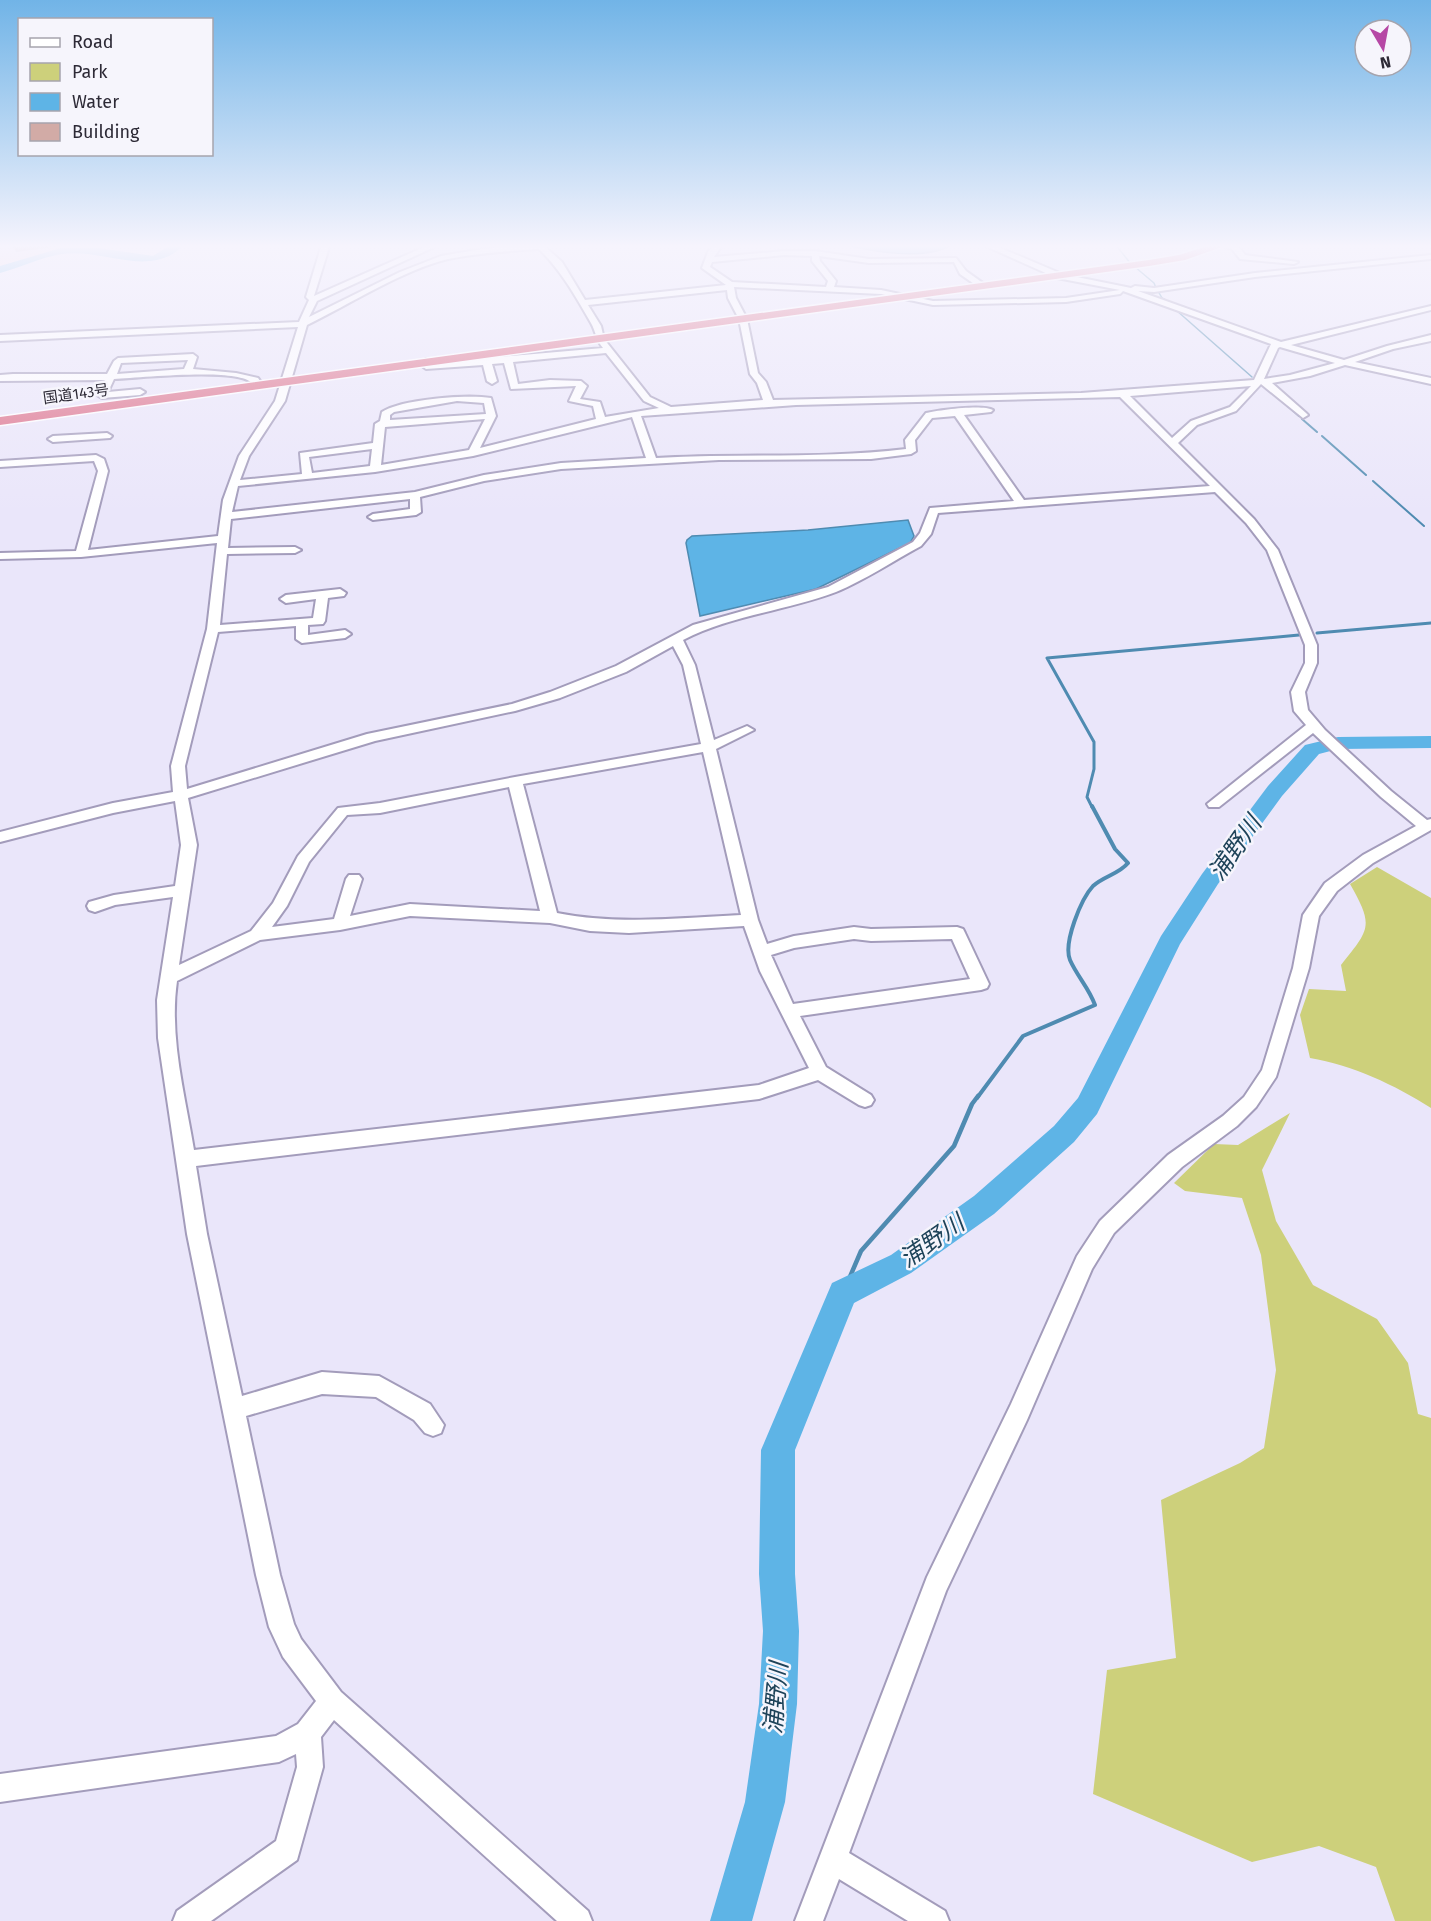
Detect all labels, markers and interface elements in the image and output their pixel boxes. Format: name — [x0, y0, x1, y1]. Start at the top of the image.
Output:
legend — [18, 18, 213, 156]
north arrow — [1353, 18, 1413, 78]
text: Road — [72, 31, 114, 53]
text: N — [1379, 52, 1392, 73]
text: Park — [72, 61, 108, 83]
text: Water — [72, 91, 119, 113]
text: Building — [72, 121, 140, 143]
street label: 国道143号 — [42, 380, 110, 408]
water label: 浦野川 — [1203, 808, 1269, 886]
water label: 浦野川 — [894, 1207, 972, 1273]
water label: 浦野川 — [759, 1658, 793, 1735]

